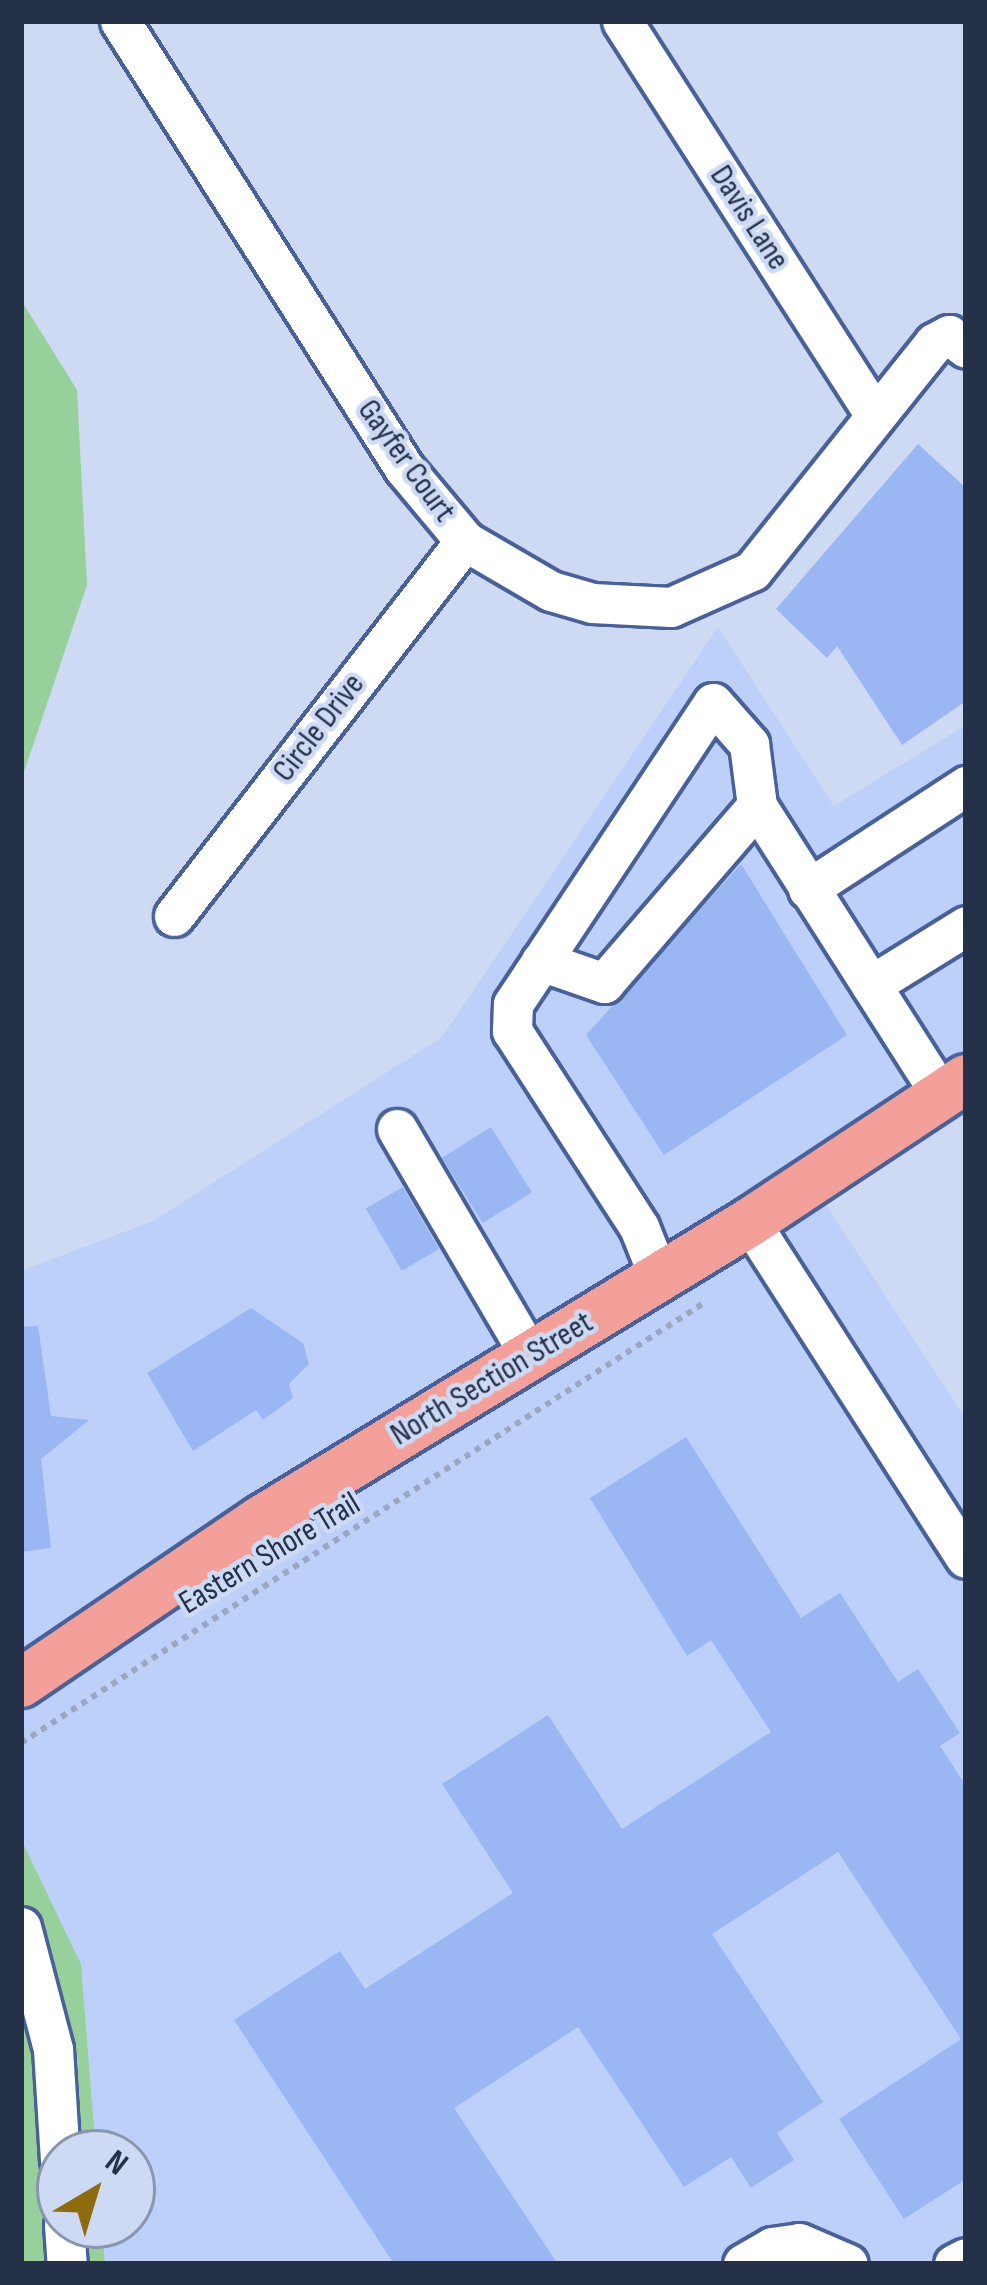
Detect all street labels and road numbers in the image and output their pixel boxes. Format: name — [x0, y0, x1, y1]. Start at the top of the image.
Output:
street label: Davis Lane — [701, 158, 797, 278]
street label: Gayfer Court — [348, 392, 464, 530]
street label: Circle Drive — [264, 666, 374, 790]
street label: North Section Street — [384, 1303, 600, 1455]
street label: Eastern Shore Trail — [172, 1485, 368, 1623]

